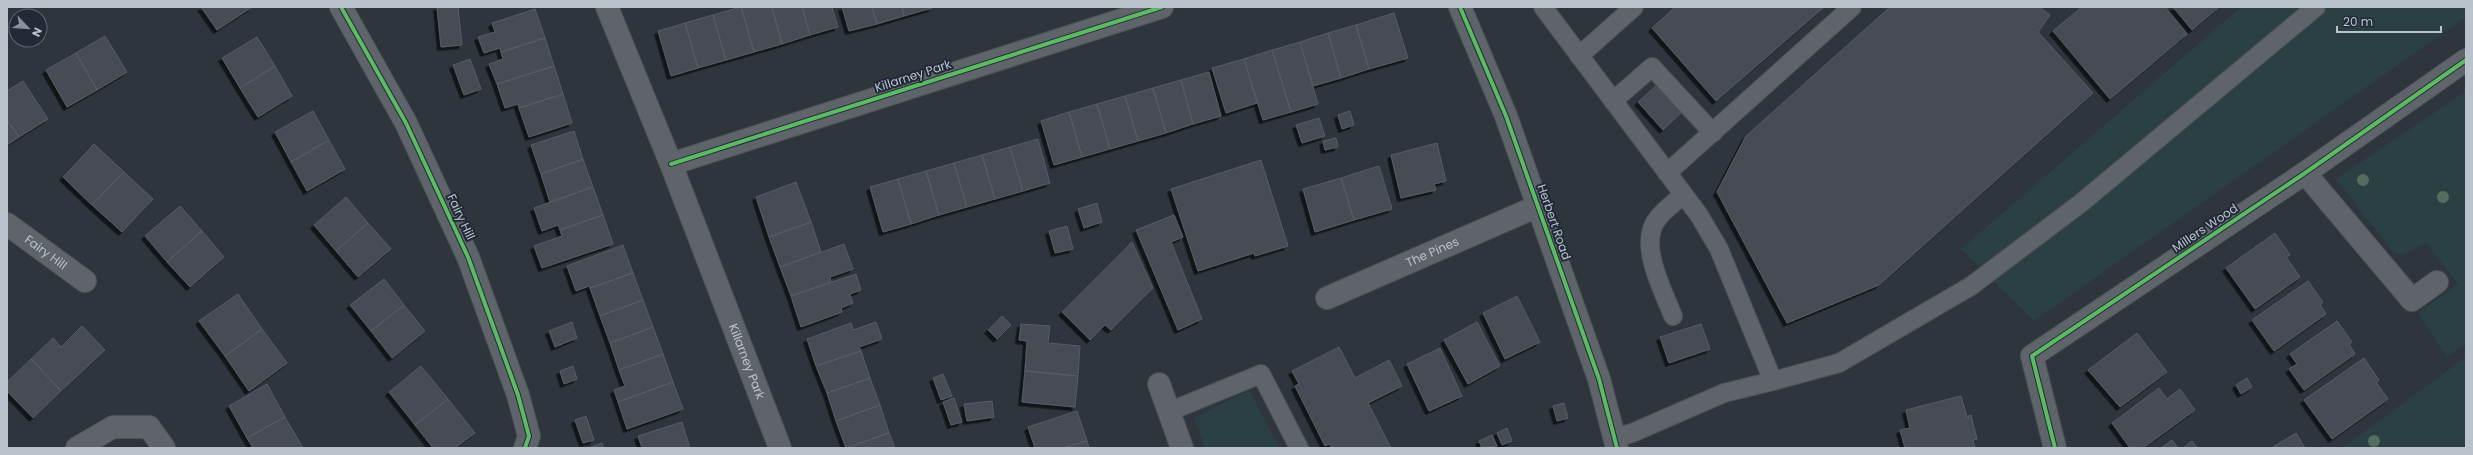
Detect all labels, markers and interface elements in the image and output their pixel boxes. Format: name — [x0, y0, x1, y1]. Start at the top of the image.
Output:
north arrow — [8, 8, 48, 48]
scale bar — [2337, 8, 2441, 34]
text: 20 m — [2343, 13, 2373, 30]
text: N — [28, 25, 46, 39]
street label: Killarney Park — [872, 55, 954, 96]
street label: Herbert Road — [1534, 182, 1575, 262]
street label: Fairy Hill — [443, 191, 479, 242]
street label: Millers Wood — [2169, 199, 2241, 256]
street label: Fairy Hill — [21, 231, 71, 273]
street label: The Pines — [1403, 233, 1461, 271]
street label: Killarney Park — [725, 321, 770, 402]

